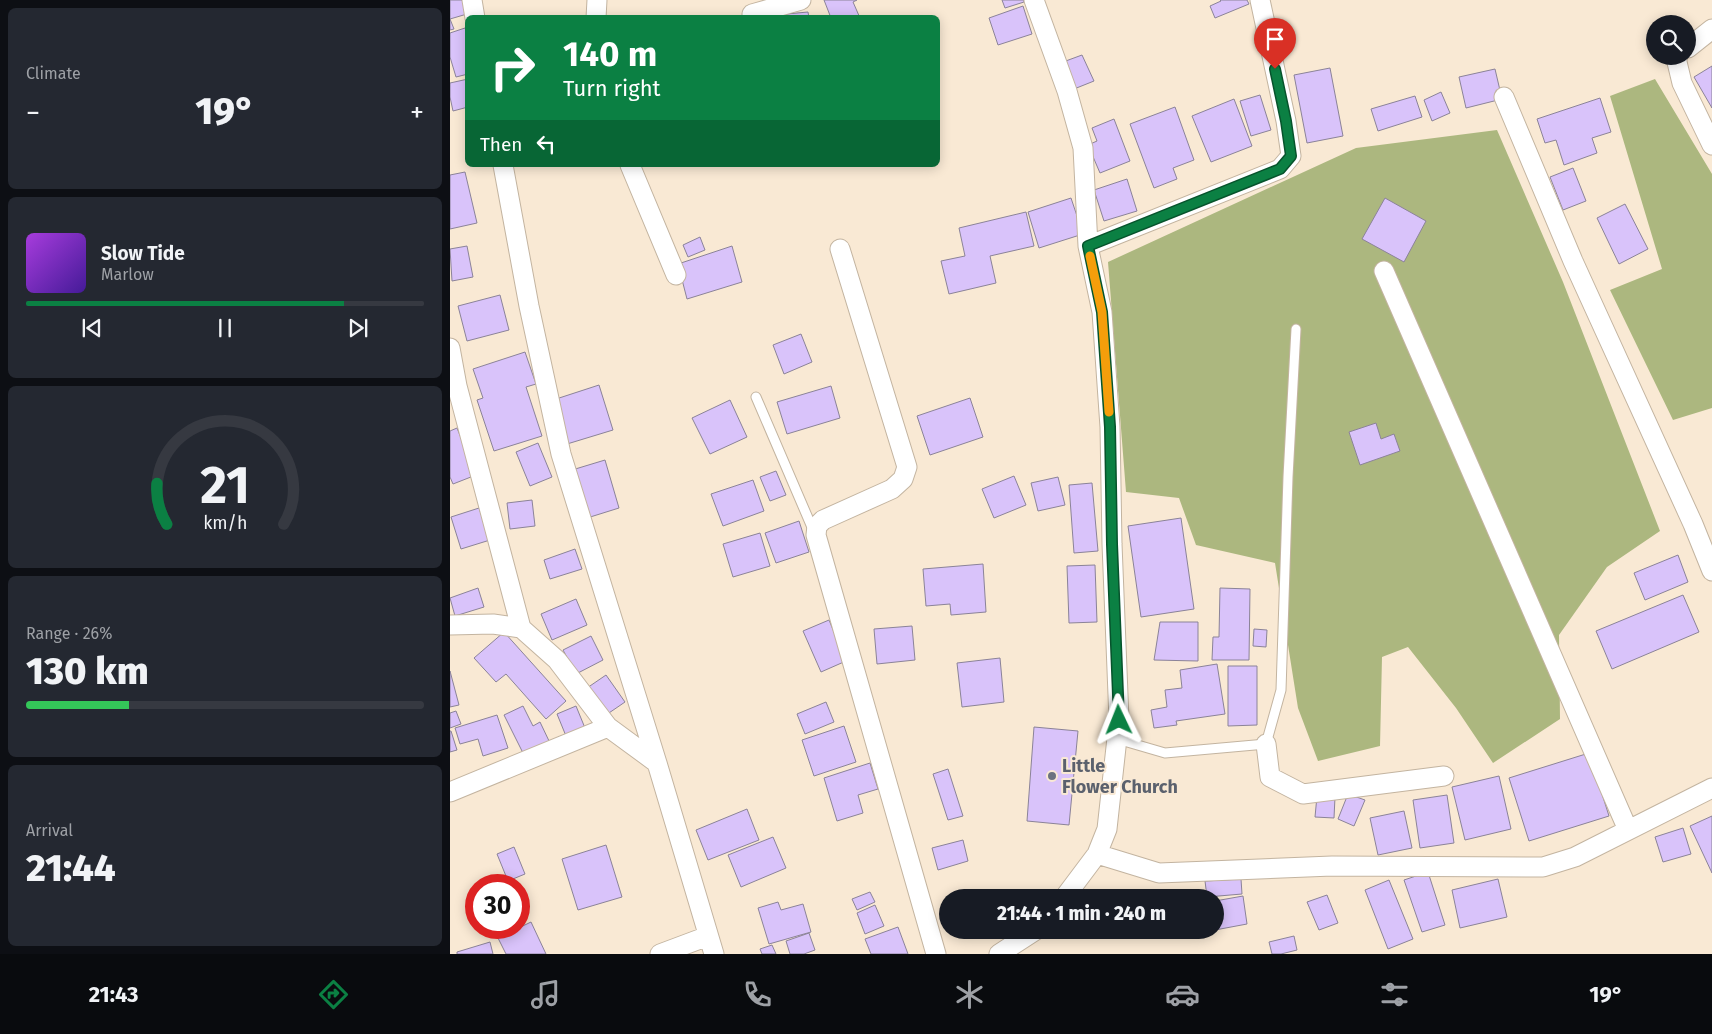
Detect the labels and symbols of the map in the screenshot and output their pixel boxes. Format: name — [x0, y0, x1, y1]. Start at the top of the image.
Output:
pin — [1254, 18, 1296, 69]
position arrow — [1092, 693, 1144, 745]
place label: Little Flower Church — [1062, 755, 1178, 798]
marker: Little Flower Church — [1046, 770, 1058, 782]
speed limit sign: 30 — [465, 874, 530, 939]

